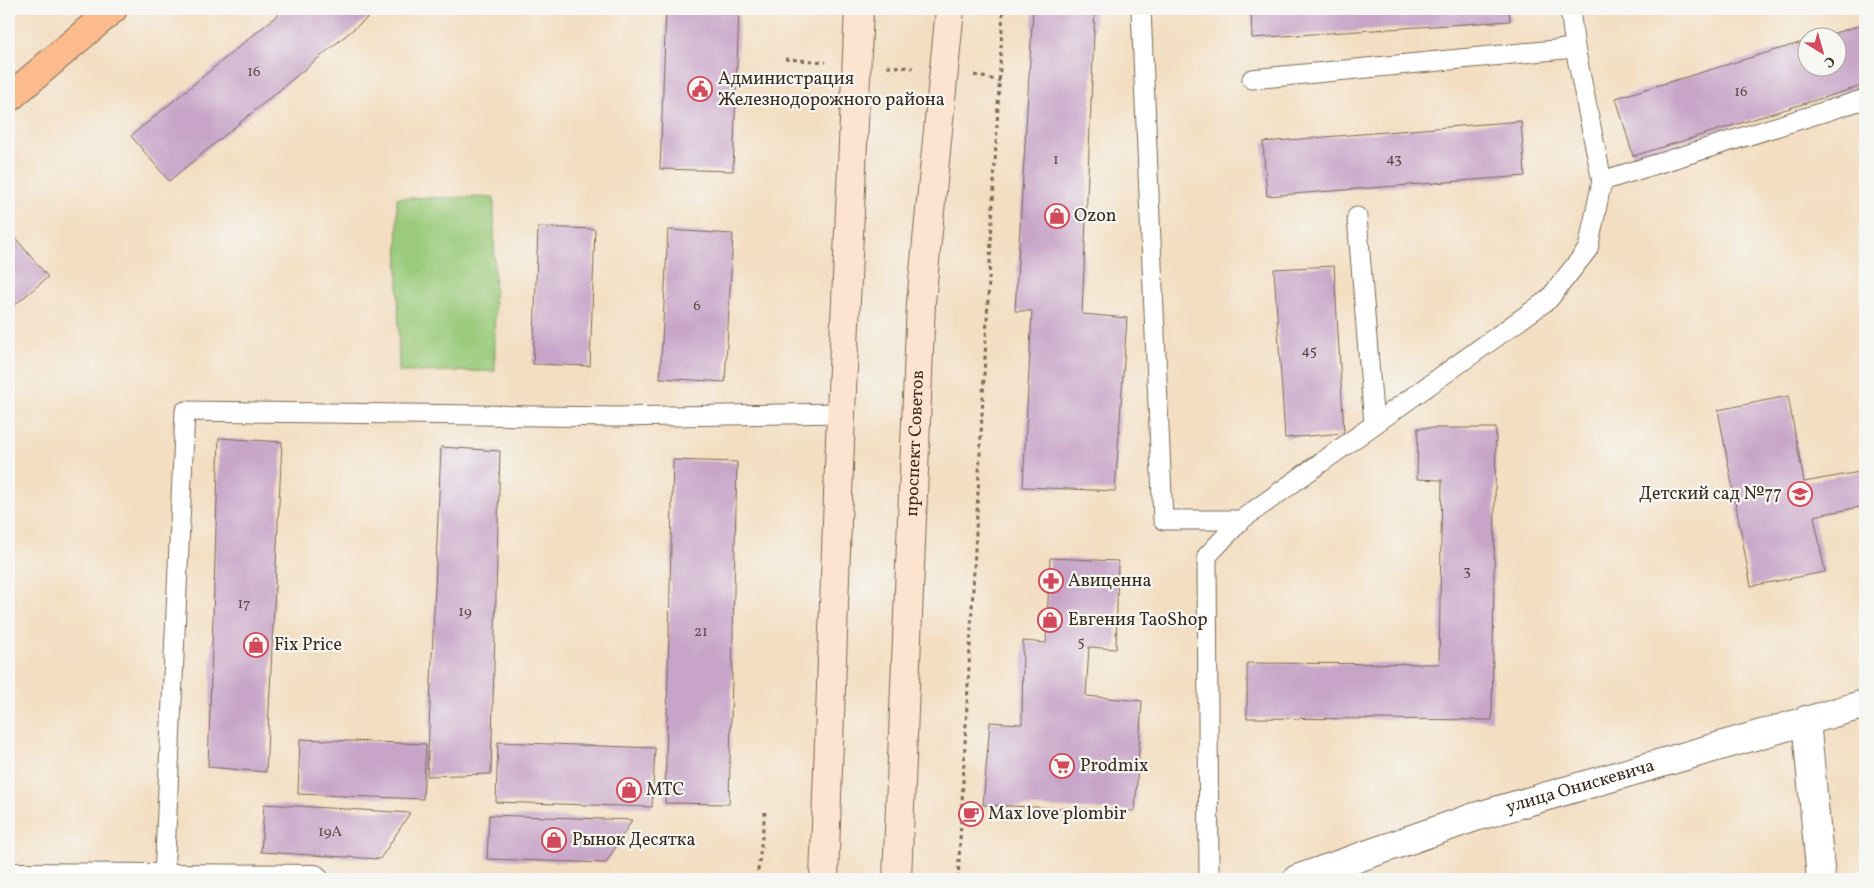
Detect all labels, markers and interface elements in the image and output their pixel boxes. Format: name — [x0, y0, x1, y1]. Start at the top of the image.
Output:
north arrow — [1796, 28, 1846, 78]
text: С — [1820, 51, 1838, 71]
house number: 16 — [247, 62, 261, 83]
place label: Администрация Железнодорожного района — [718, 67, 945, 113]
public building icon: Администрация Железнодорожного района — [687, 76, 713, 102]
house number: 16 — [1734, 82, 1748, 103]
house number: 43 — [1386, 149, 1402, 170]
house number: 1 — [1053, 150, 1059, 171]
shop icon: Ozon — [1044, 203, 1070, 229]
place label: Ozon — [1074, 204, 1117, 229]
house number: 6 — [693, 296, 701, 317]
house number: 45 — [1301, 341, 1317, 362]
street label: проспект Советов — [900, 370, 931, 517]
school or university icon: Детский сад №77 — [1787, 481, 1813, 507]
place label: Детский сад №77 — [1639, 482, 1782, 507]
house number: 3 — [1463, 561, 1471, 582]
pharmacy icon: Авиценна — [1038, 568, 1064, 594]
place label: Авиценна — [1068, 569, 1151, 594]
house number: 17 — [237, 594, 251, 615]
house number: 19 — [458, 602, 472, 623]
shop icon: Евгения TaoShop — [1037, 607, 1063, 633]
place label: Евгения TaoShop — [1068, 608, 1208, 633]
house number: 21 — [694, 622, 708, 643]
shop icon: Fix Price — [243, 632, 269, 658]
house number: 5 — [1077, 632, 1085, 653]
place label: Fix Price — [274, 633, 342, 658]
supermarket icon: Prodmix — [1049, 753, 1075, 779]
street label: улица Онискевича — [1503, 753, 1657, 820]
place label: Prodmix — [1080, 754, 1148, 779]
shop icon: МТС — [616, 777, 642, 803]
place label: МТС — [646, 778, 684, 803]
cafe icon: Max love plombir — [958, 801, 984, 827]
place label: Max love plombir — [988, 802, 1127, 827]
house number: 19А — [318, 822, 343, 843]
shop icon: Рынок Десятка — [541, 827, 567, 853]
place label: Рынок Десятка — [572, 828, 695, 853]

